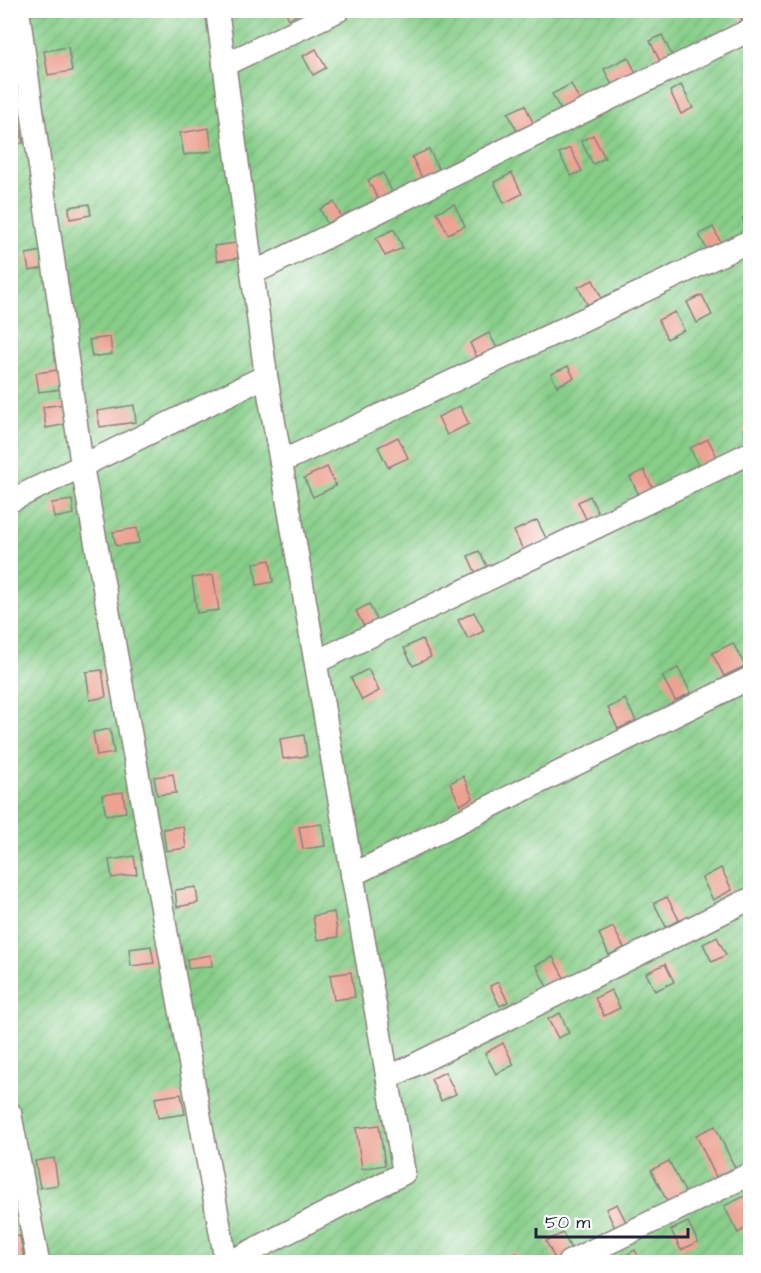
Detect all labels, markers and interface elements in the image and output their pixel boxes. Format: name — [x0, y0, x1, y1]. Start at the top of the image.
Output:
scale bar — [536, 1201, 688, 1239]
text: 50 m — [545, 1210, 590, 1235]

